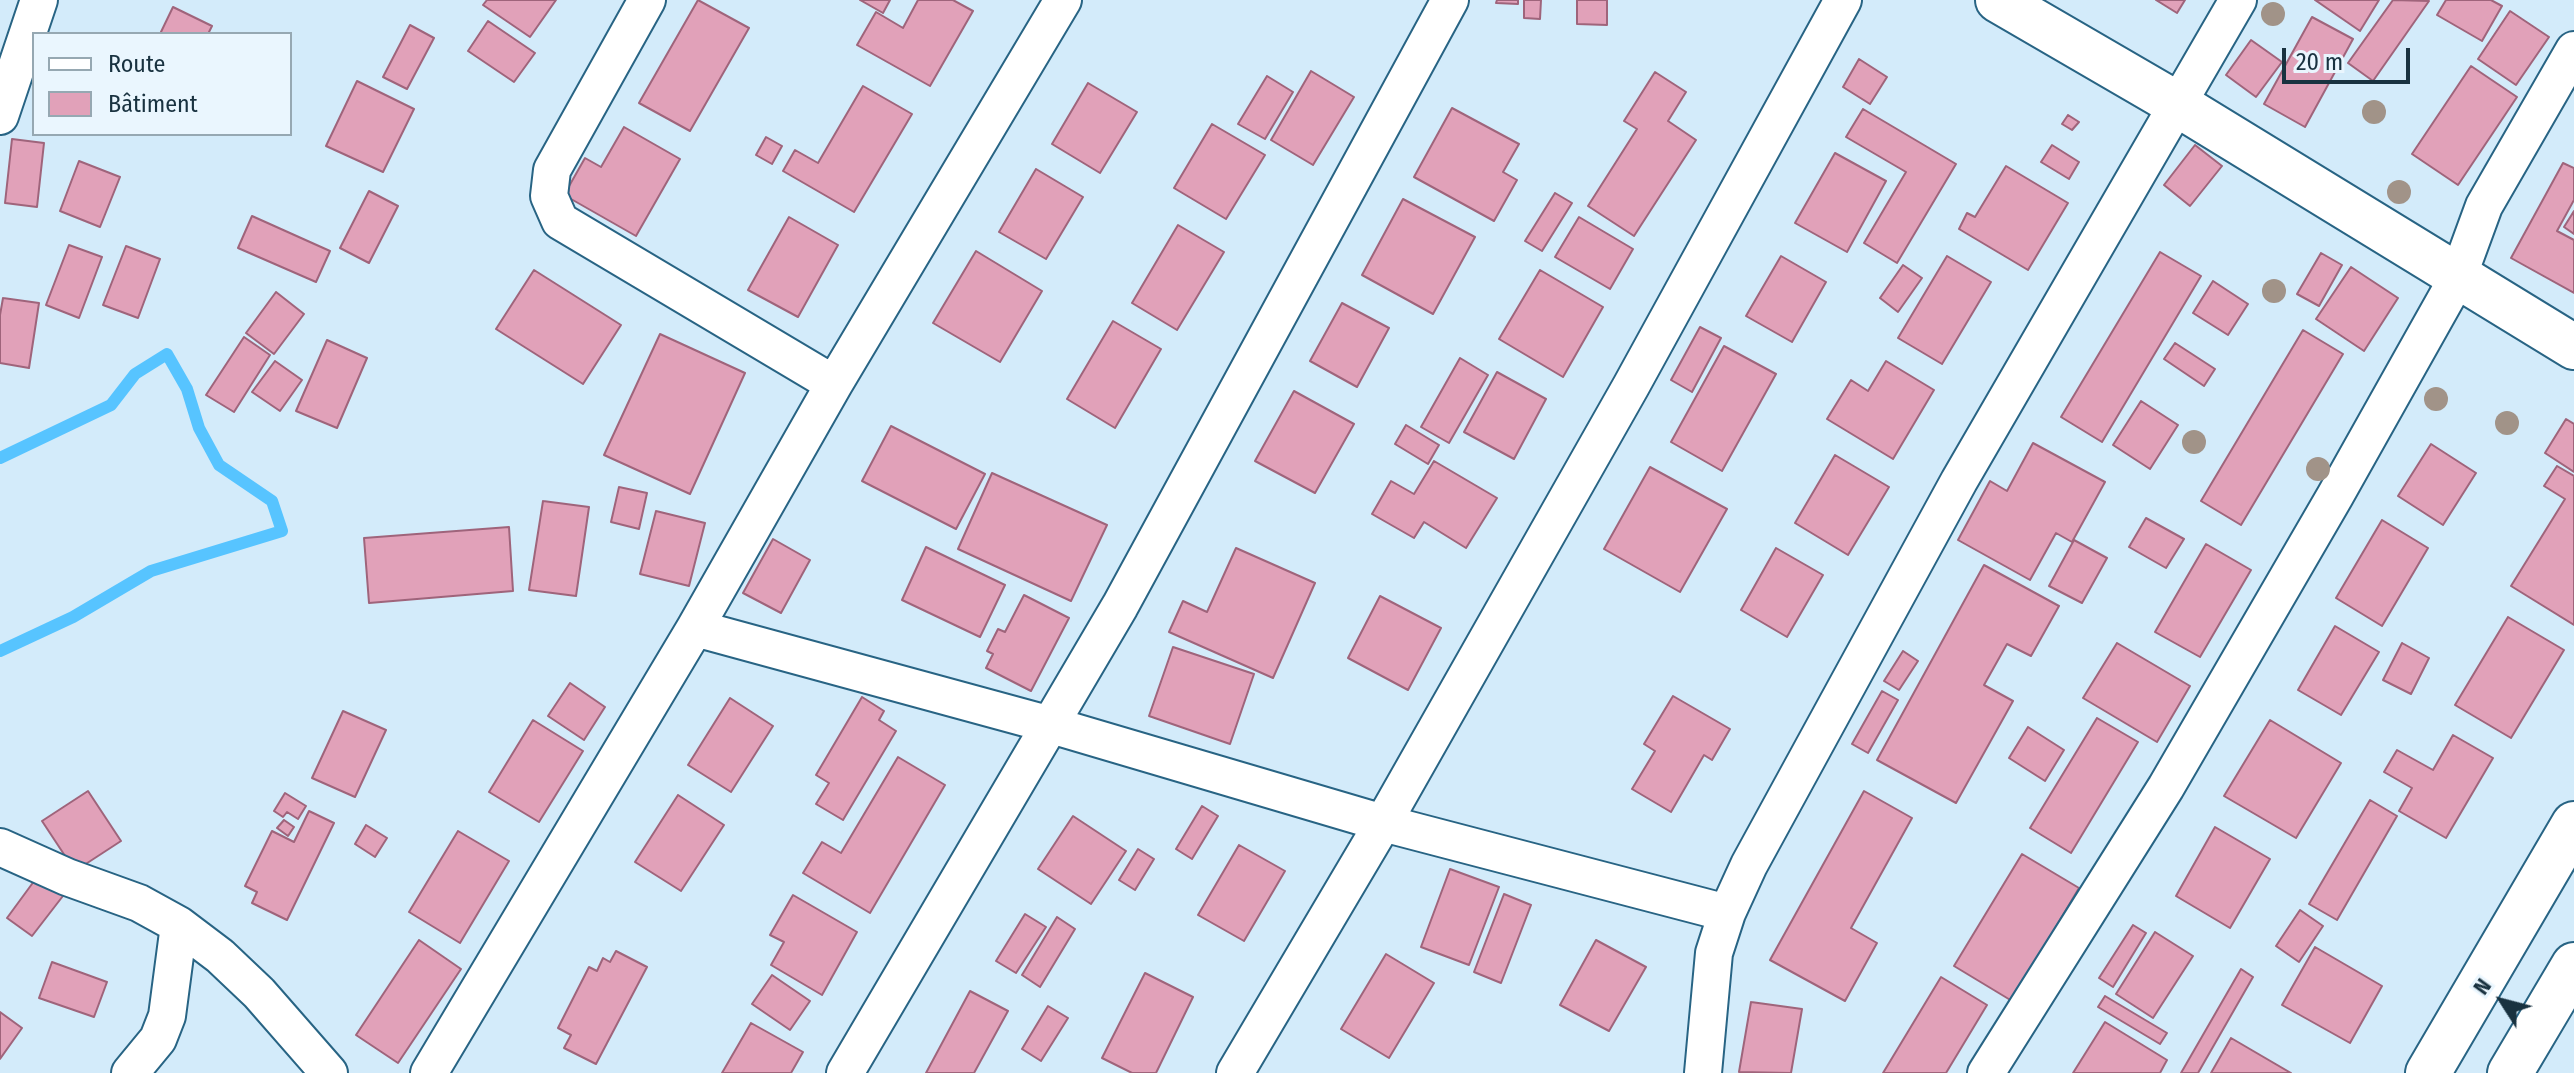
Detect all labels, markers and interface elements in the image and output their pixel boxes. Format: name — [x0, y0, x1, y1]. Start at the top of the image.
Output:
legend — [32, 32, 292, 136]
scale bar — [2286, 32, 2414, 82]
text: 20 m — [2296, 48, 2343, 76]
text: Route — [108, 50, 165, 78]
text: Bâtiment — [108, 90, 198, 118]
north arrow — [2462, 961, 2542, 1041]
text: N — [2467, 973, 2497, 1000]

